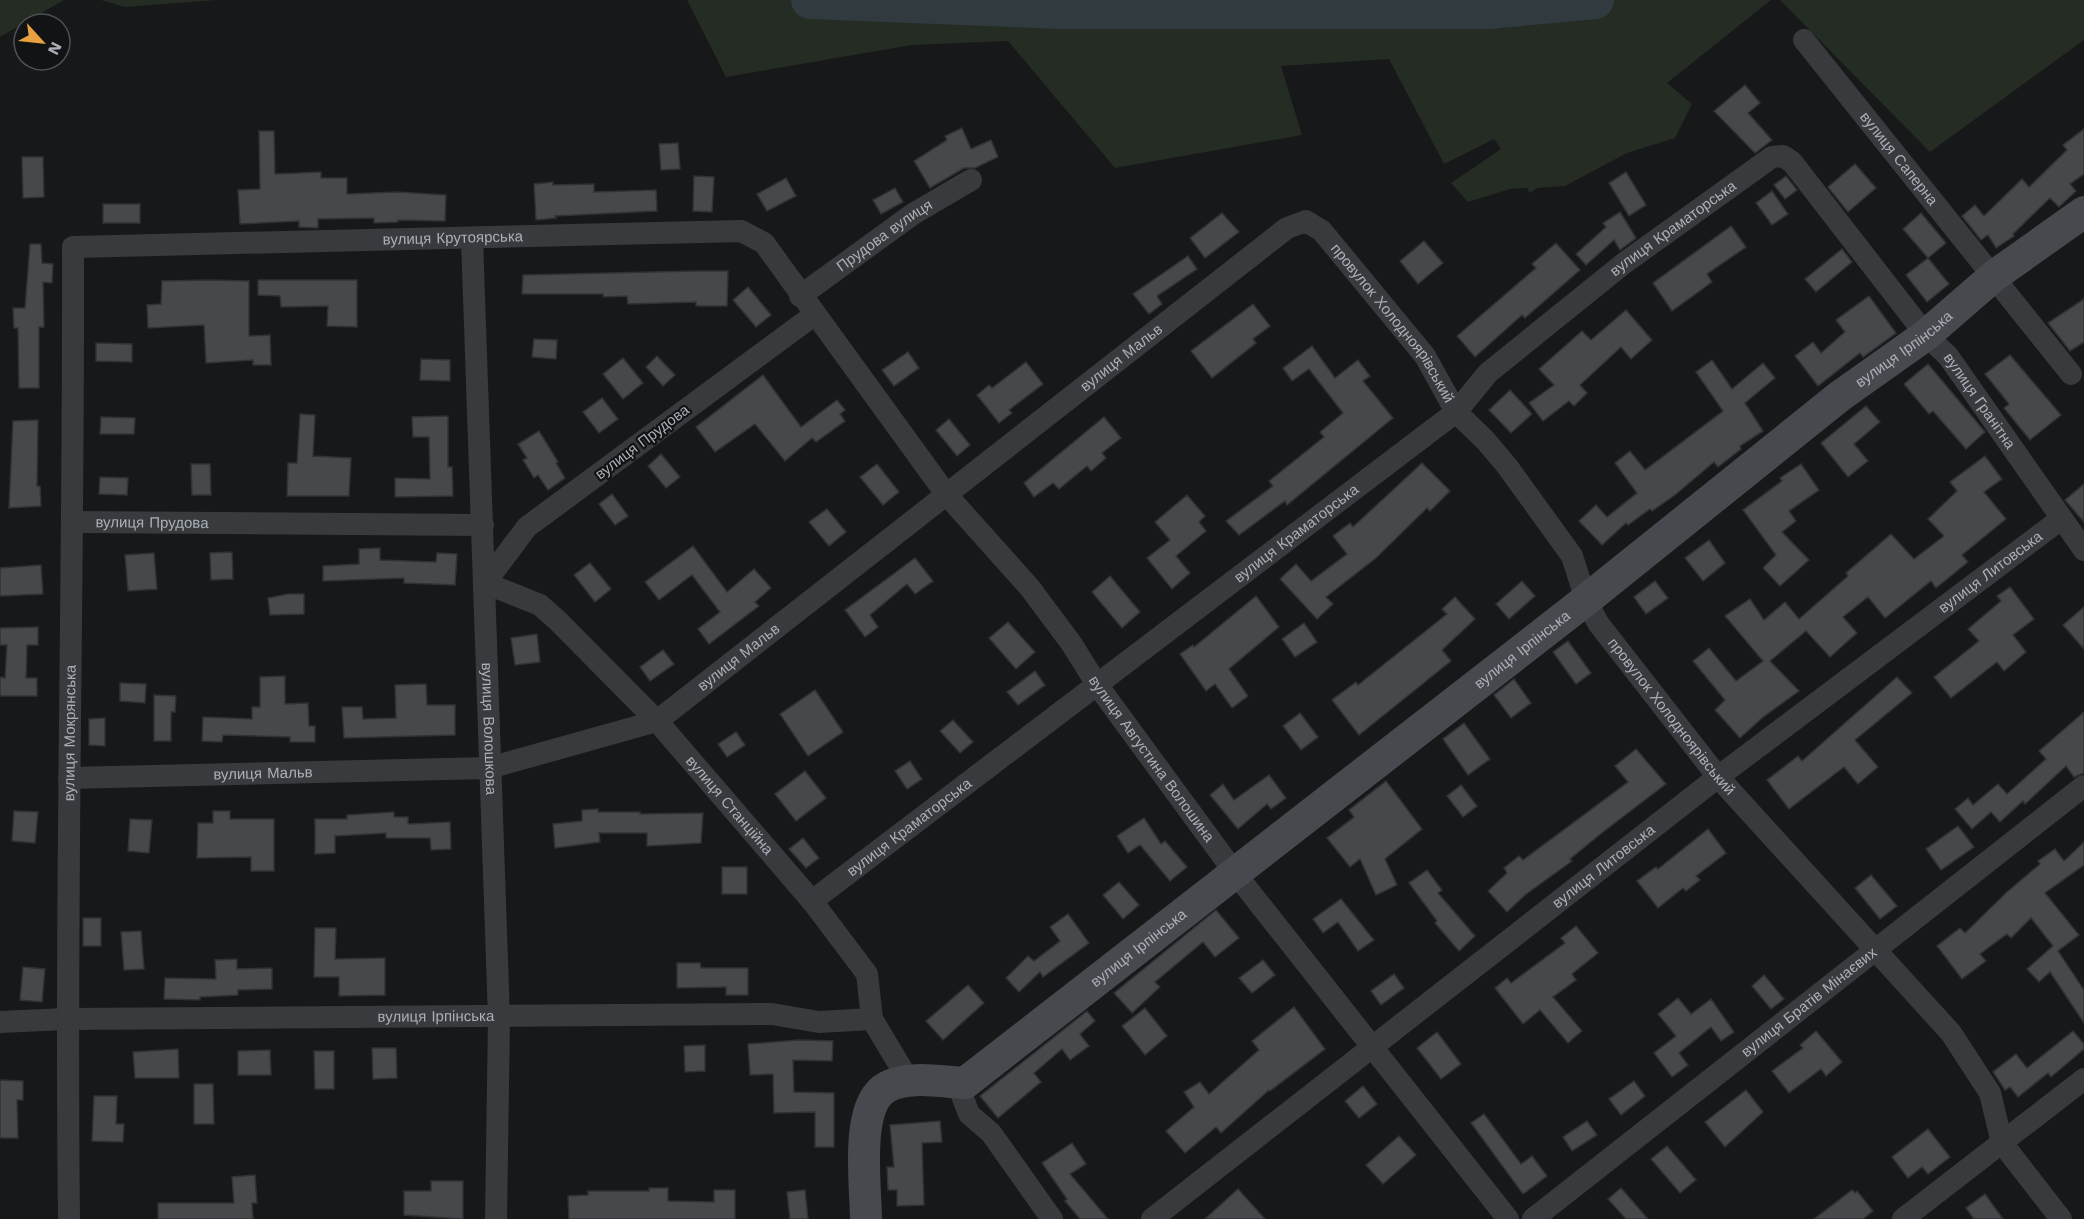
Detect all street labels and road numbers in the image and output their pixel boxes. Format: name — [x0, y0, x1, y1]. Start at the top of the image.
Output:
street label: вулиця Саперна — [1856, 108, 1942, 210]
street label: вулиця Краматорська — [1606, 176, 1740, 280]
street label: Прудова вулиця — [833, 196, 936, 275]
street label: вулиця Крутоярська — [382, 227, 524, 249]
street label: провулок Холодноярівський — [1327, 240, 1458, 406]
street label: вулиця Ірпінська — [1852, 307, 1957, 391]
street label: вулиця Мальв — [1077, 320, 1166, 395]
street label: вулиця Гранітна — [1940, 350, 2020, 453]
street label: вулиця Прудова — [591, 400, 693, 483]
street label: вулиця Краматорська — [1230, 480, 1363, 586]
street label: вулиця Прудова — [95, 513, 209, 532]
street label: вулиця Литовська — [1935, 527, 2046, 617]
street label: вулиця Ірпінська — [1471, 606, 1574, 693]
street label: вулиця Мальв — [694, 620, 783, 695]
street label: провулок Холодноярівський — [1604, 634, 1739, 799]
street label: вулиця Волошкова — [478, 662, 500, 796]
street label: вулиця Мокрянська — [60, 664, 80, 801]
street label: вулиця Августина Волошина — [1085, 672, 1219, 846]
street label: вулиця Станційна — [682, 752, 778, 859]
street label: вулиця Мальв — [213, 763, 313, 784]
street label: вулиця Краматорська — [843, 774, 975, 880]
street label: вулиця Литовська — [1549, 820, 1659, 912]
street label: вулиця Ірпінська — [1087, 905, 1191, 991]
street label: вулиця Братів Мінаєвих — [1738, 943, 1881, 1061]
street label: вулиця Ірпінська — [378, 1007, 495, 1026]

